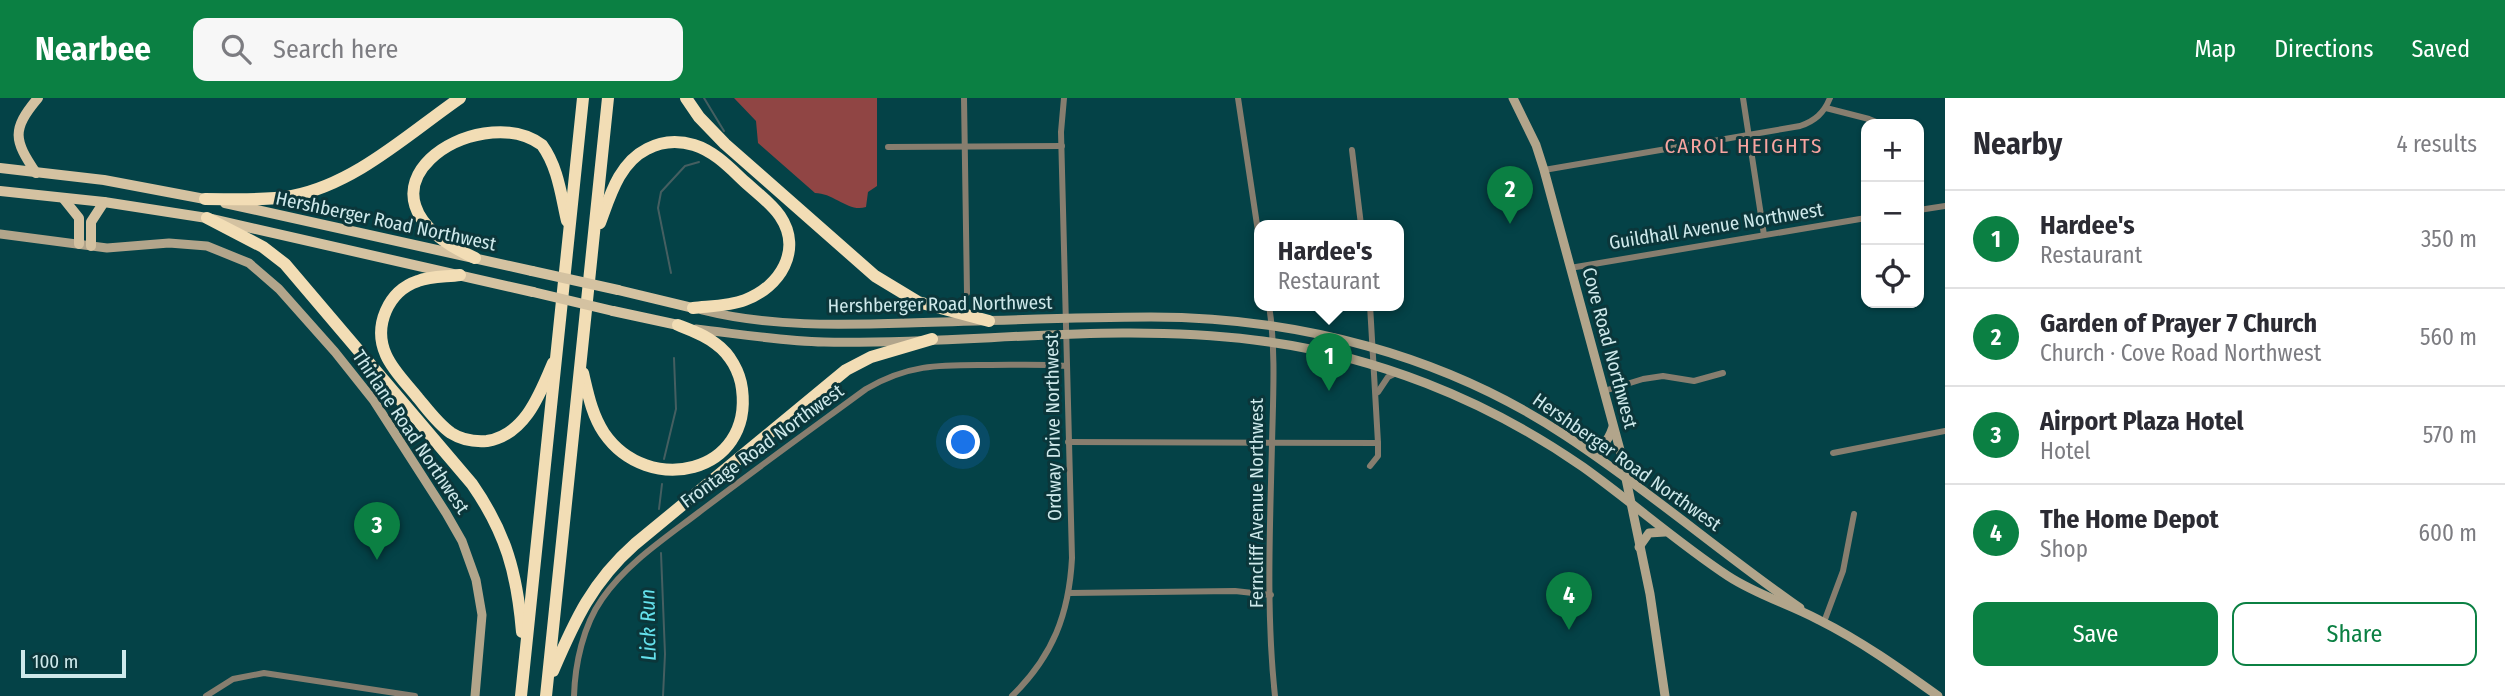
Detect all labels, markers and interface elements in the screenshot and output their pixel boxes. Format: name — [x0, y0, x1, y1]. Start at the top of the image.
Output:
search box — [193, 18, 683, 81]
text: Nearbee — [35, 29, 151, 69]
icon: search — [217, 30, 255, 68]
text: Search here — [273, 34, 398, 65]
text: Map — [2195, 35, 2236, 63]
text: Directions — [2274, 35, 2373, 63]
text: Saved — [2411, 35, 2470, 63]
map controls — [1861, 119, 1924, 308]
button: + — [1861, 119, 1924, 182]
text: Nearby — [1973, 126, 2062, 162]
text: 4 results — [2396, 130, 2477, 158]
district label: CAROL HEIGHTS — [1665, 133, 1823, 159]
pin: 2 — [1487, 166, 1533, 224]
button: − — [1861, 182, 1924, 245]
street label: Hershberger Road Northwest — [274, 186, 499, 256]
street label: Guildhall Avenue Northwest — [1607, 198, 1825, 254]
text: Hardee's — [2040, 210, 2135, 241]
popup — [1254, 220, 1404, 311]
text: 1 — [1991, 225, 2001, 253]
text: 350 m — [2421, 225, 2477, 253]
text: Hardee's — [1278, 236, 1372, 267]
text: Restaurant — [2040, 241, 2142, 269]
button: locate — [1861, 245, 1924, 308]
street label: Cove Road Northwest — [1577, 265, 1643, 432]
text: Restaurant — [1278, 267, 1380, 295]
street label: Hershberger Road Northwest — [827, 291, 1053, 317]
text: Garden of Prayer 7 Church — [2040, 308, 2317, 339]
text: 2 — [1991, 323, 2001, 351]
text: 560 m — [2420, 323, 2477, 351]
street label: Ordway Drive Northwest — [1040, 332, 1066, 521]
pin: 1 — [1306, 333, 1352, 391]
text: Church · Cove Road Northwest — [2040, 339, 2321, 367]
street label: Thirlane Road Northwest — [348, 346, 475, 519]
street label: Frontage Road Northwest — [676, 379, 849, 513]
street label: Hershberger Road Northwest — [1528, 388, 1726, 536]
street label: Ferncliff Avenue Northwest — [1245, 397, 1268, 608]
text: Airport Plaza Hotel — [2040, 406, 2244, 437]
text: 3 — [1991, 421, 2001, 449]
text: 570 m — [2423, 421, 2477, 449]
your location — [946, 425, 980, 459]
text: Hotel — [2040, 437, 2091, 465]
pin: 3 — [354, 502, 400, 560]
text: The Home Depot — [2040, 504, 2219, 535]
text: 4 — [1990, 519, 2002, 547]
text: 600 m — [2419, 519, 2477, 547]
text: Shop — [2040, 535, 2088, 563]
pin: 4 — [1546, 572, 1592, 630]
water label: Lick Run — [634, 589, 662, 661]
button: Save — [1973, 602, 2218, 666]
button: Share — [2232, 602, 2477, 666]
scale bar — [21, 647, 126, 679]
text: 100 m — [32, 650, 78, 673]

